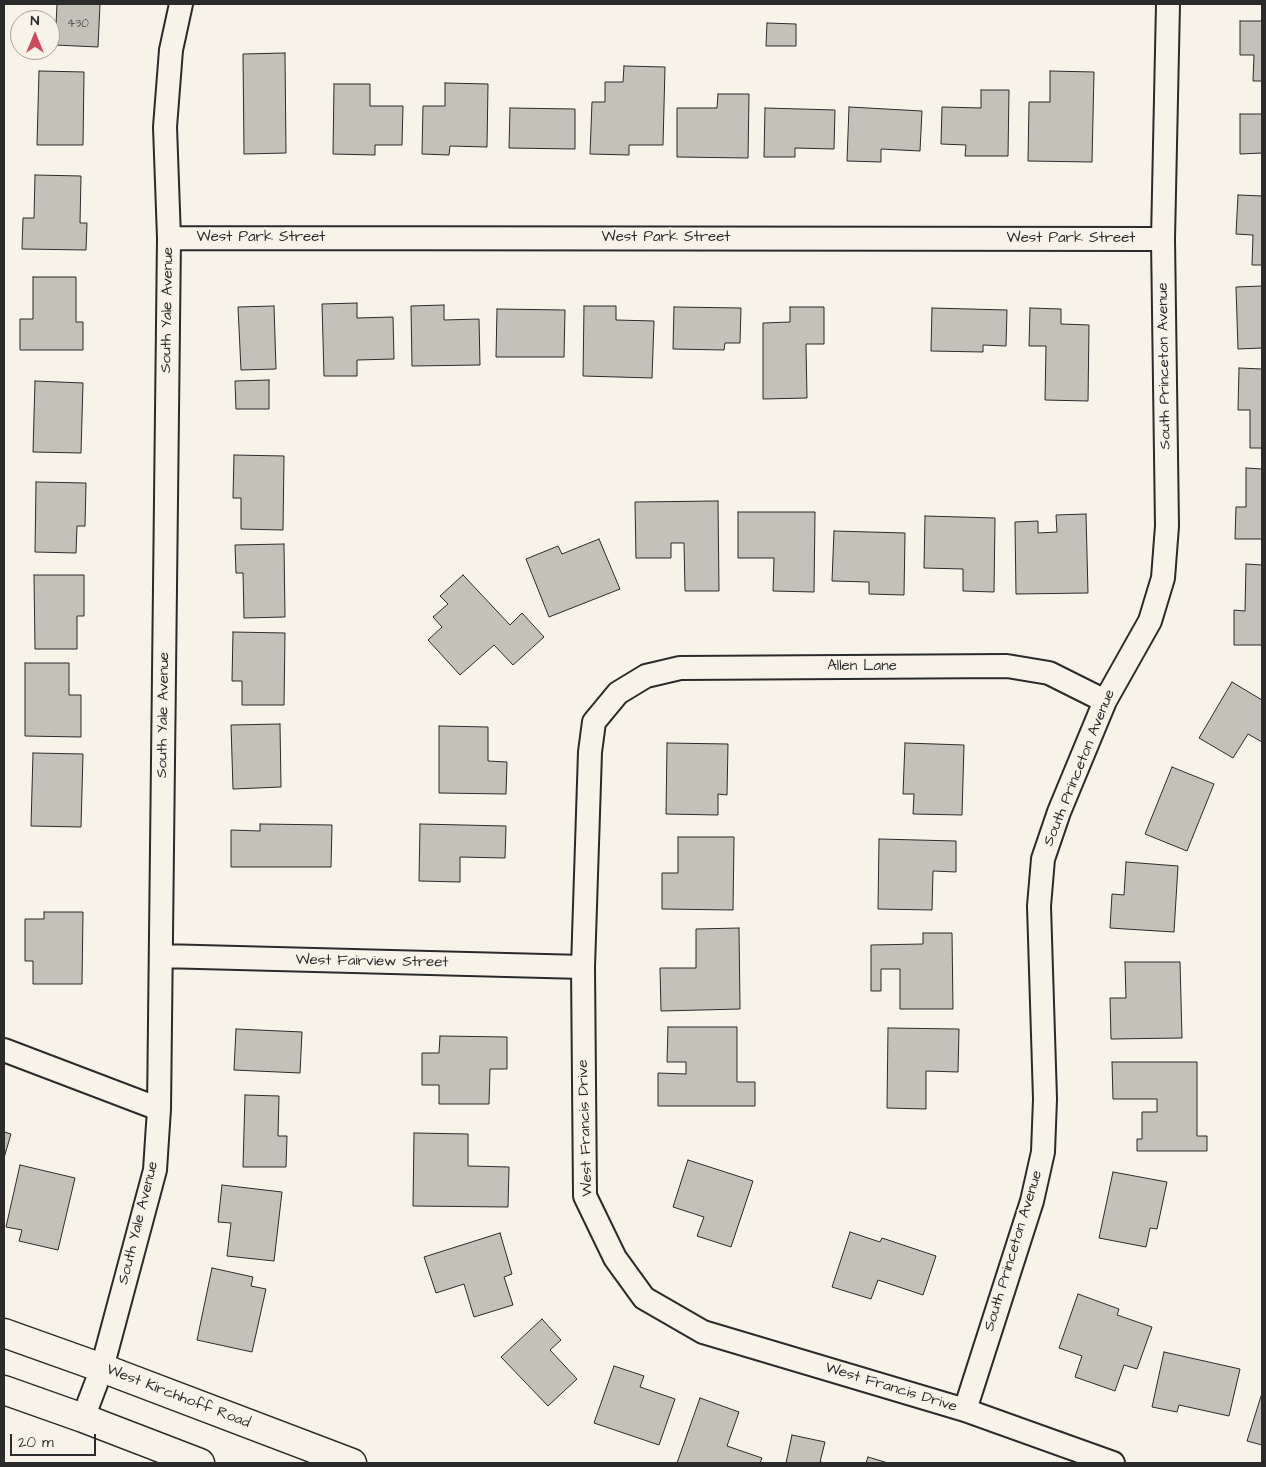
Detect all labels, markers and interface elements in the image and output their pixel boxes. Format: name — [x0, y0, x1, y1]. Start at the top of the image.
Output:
north arrow — [10, 10, 60, 60]
text: N — [31, 11, 39, 31]
house number: 430 — [67, 17, 89, 31]
street label: West Park Street — [197, 229, 325, 247]
street label: West Park Street — [602, 229, 730, 247]
street label: West Park Street — [1007, 230, 1135, 248]
street label: South Yale Avenue — [158, 247, 178, 373]
street label: South Princeton Avenue — [1155, 282, 1175, 450]
street label: South Yale Avenue — [154, 652, 174, 778]
street label: Allen Lane — [827, 658, 897, 676]
street label: South Princeton Avenue — [1040, 687, 1120, 849]
street label: West Fairview Street — [295, 952, 449, 972]
street label: West Francis Drive — [575, 1059, 597, 1197]
street label: South Yale Avenue — [115, 1160, 163, 1286]
street label: South Princeton Avenue — [981, 1168, 1047, 1334]
street label: West Francis Drive — [823, 1359, 959, 1417]
street label: West Kirchhoff Road — [104, 1361, 252, 1433]
scale bar — [12, 1424, 99, 1456]
text: 20 m — [18, 1432, 54, 1453]

